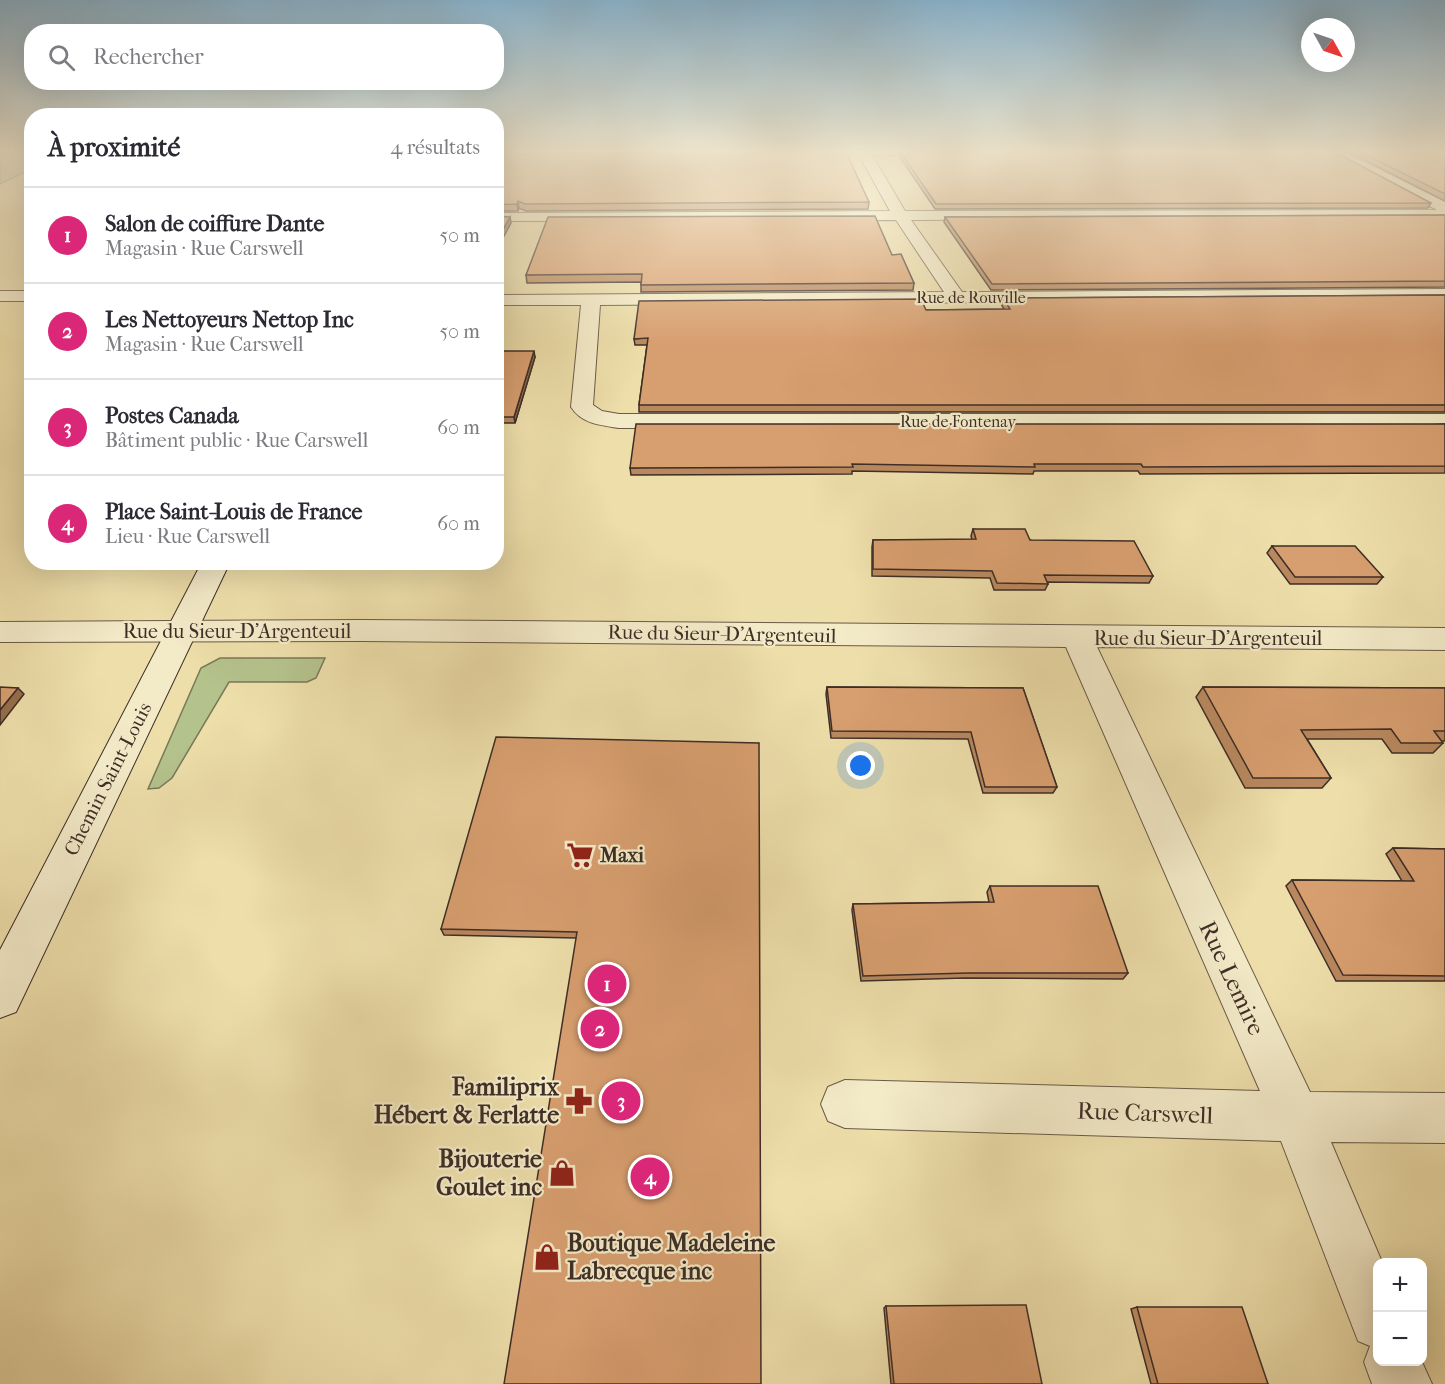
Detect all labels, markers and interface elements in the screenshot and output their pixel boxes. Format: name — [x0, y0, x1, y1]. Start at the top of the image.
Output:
north arrow — [1301, 18, 1355, 72]
search box — [24, 24, 504, 90]
icon: search — [45, 41, 78, 74]
text: Rechercher — [93, 44, 204, 70]
text: À proximité — [48, 132, 180, 163]
text: 4 résultats — [391, 136, 480, 159]
text: Salon de coiffure Dante — [105, 211, 324, 237]
text: 1 — [64, 224, 71, 247]
text: 50 m — [439, 224, 480, 247]
text: Magasin · Rue Carswell — [105, 237, 304, 260]
street label: Rue de Rouville — [916, 288, 1026, 307]
text: Les Nettoyeurs Nettop Inc — [105, 307, 354, 333]
text: 2 — [62, 320, 73, 343]
text: 50 m — [439, 320, 480, 343]
text: Magasin · Rue Carswell — [105, 333, 304, 356]
text: Postes Canada — [105, 403, 239, 429]
street label: Rue de Fontenay — [900, 412, 1016, 431]
text: 3 — [63, 416, 72, 439]
text: 60 m — [437, 416, 480, 439]
text: Bâtiment public · Rue Carswell — [105, 429, 368, 452]
text: Place Saint-Louis de France — [105, 499, 362, 525]
text: 4 — [62, 512, 73, 535]
text: 60 m — [437, 512, 480, 535]
text: Lieu · Rue Carswell — [105, 525, 270, 548]
street label: Rue du Sieur-D'Argenteuil — [123, 620, 352, 643]
street label: Rue du Sieur-D'Argenteuil — [607, 621, 837, 648]
street label: Rue du Sieur-D'Argenteuil — [1094, 627, 1323, 650]
street label: Chemin Saint-Louis — [59, 699, 157, 859]
your location — [846, 751, 875, 780]
supermarket icon: Maxi — [565, 840, 595, 870]
place label: Maxi — [599, 844, 645, 867]
street label: Rue Lemire — [1193, 916, 1271, 1040]
pin: 1 — [588, 962, 626, 1006]
pin: 2 — [580, 1006, 620, 1052]
place label: Familiprix Hébert & Ferlatte — [374, 1073, 559, 1129]
pin: 3 — [602, 1078, 640, 1124]
pharmacy icon: Familiprix Hébert & Ferlatte — [564, 1086, 594, 1116]
street label: Rue Carswell — [1076, 1097, 1214, 1129]
place label: Bijouterie Goulet inc — [436, 1145, 542, 1201]
pin: 4 — [630, 1154, 670, 1200]
shop icon: Bijouterie Goulet inc — [547, 1158, 577, 1188]
place label: Boutique Madeleine Labrecque inc — [567, 1229, 776, 1285]
shop icon: Boutique Madeleine Labrecque inc — [532, 1242, 562, 1272]
map controls — [1373, 1258, 1427, 1366]
button: + — [1373, 1258, 1427, 1312]
button: − — [1373, 1312, 1427, 1366]

